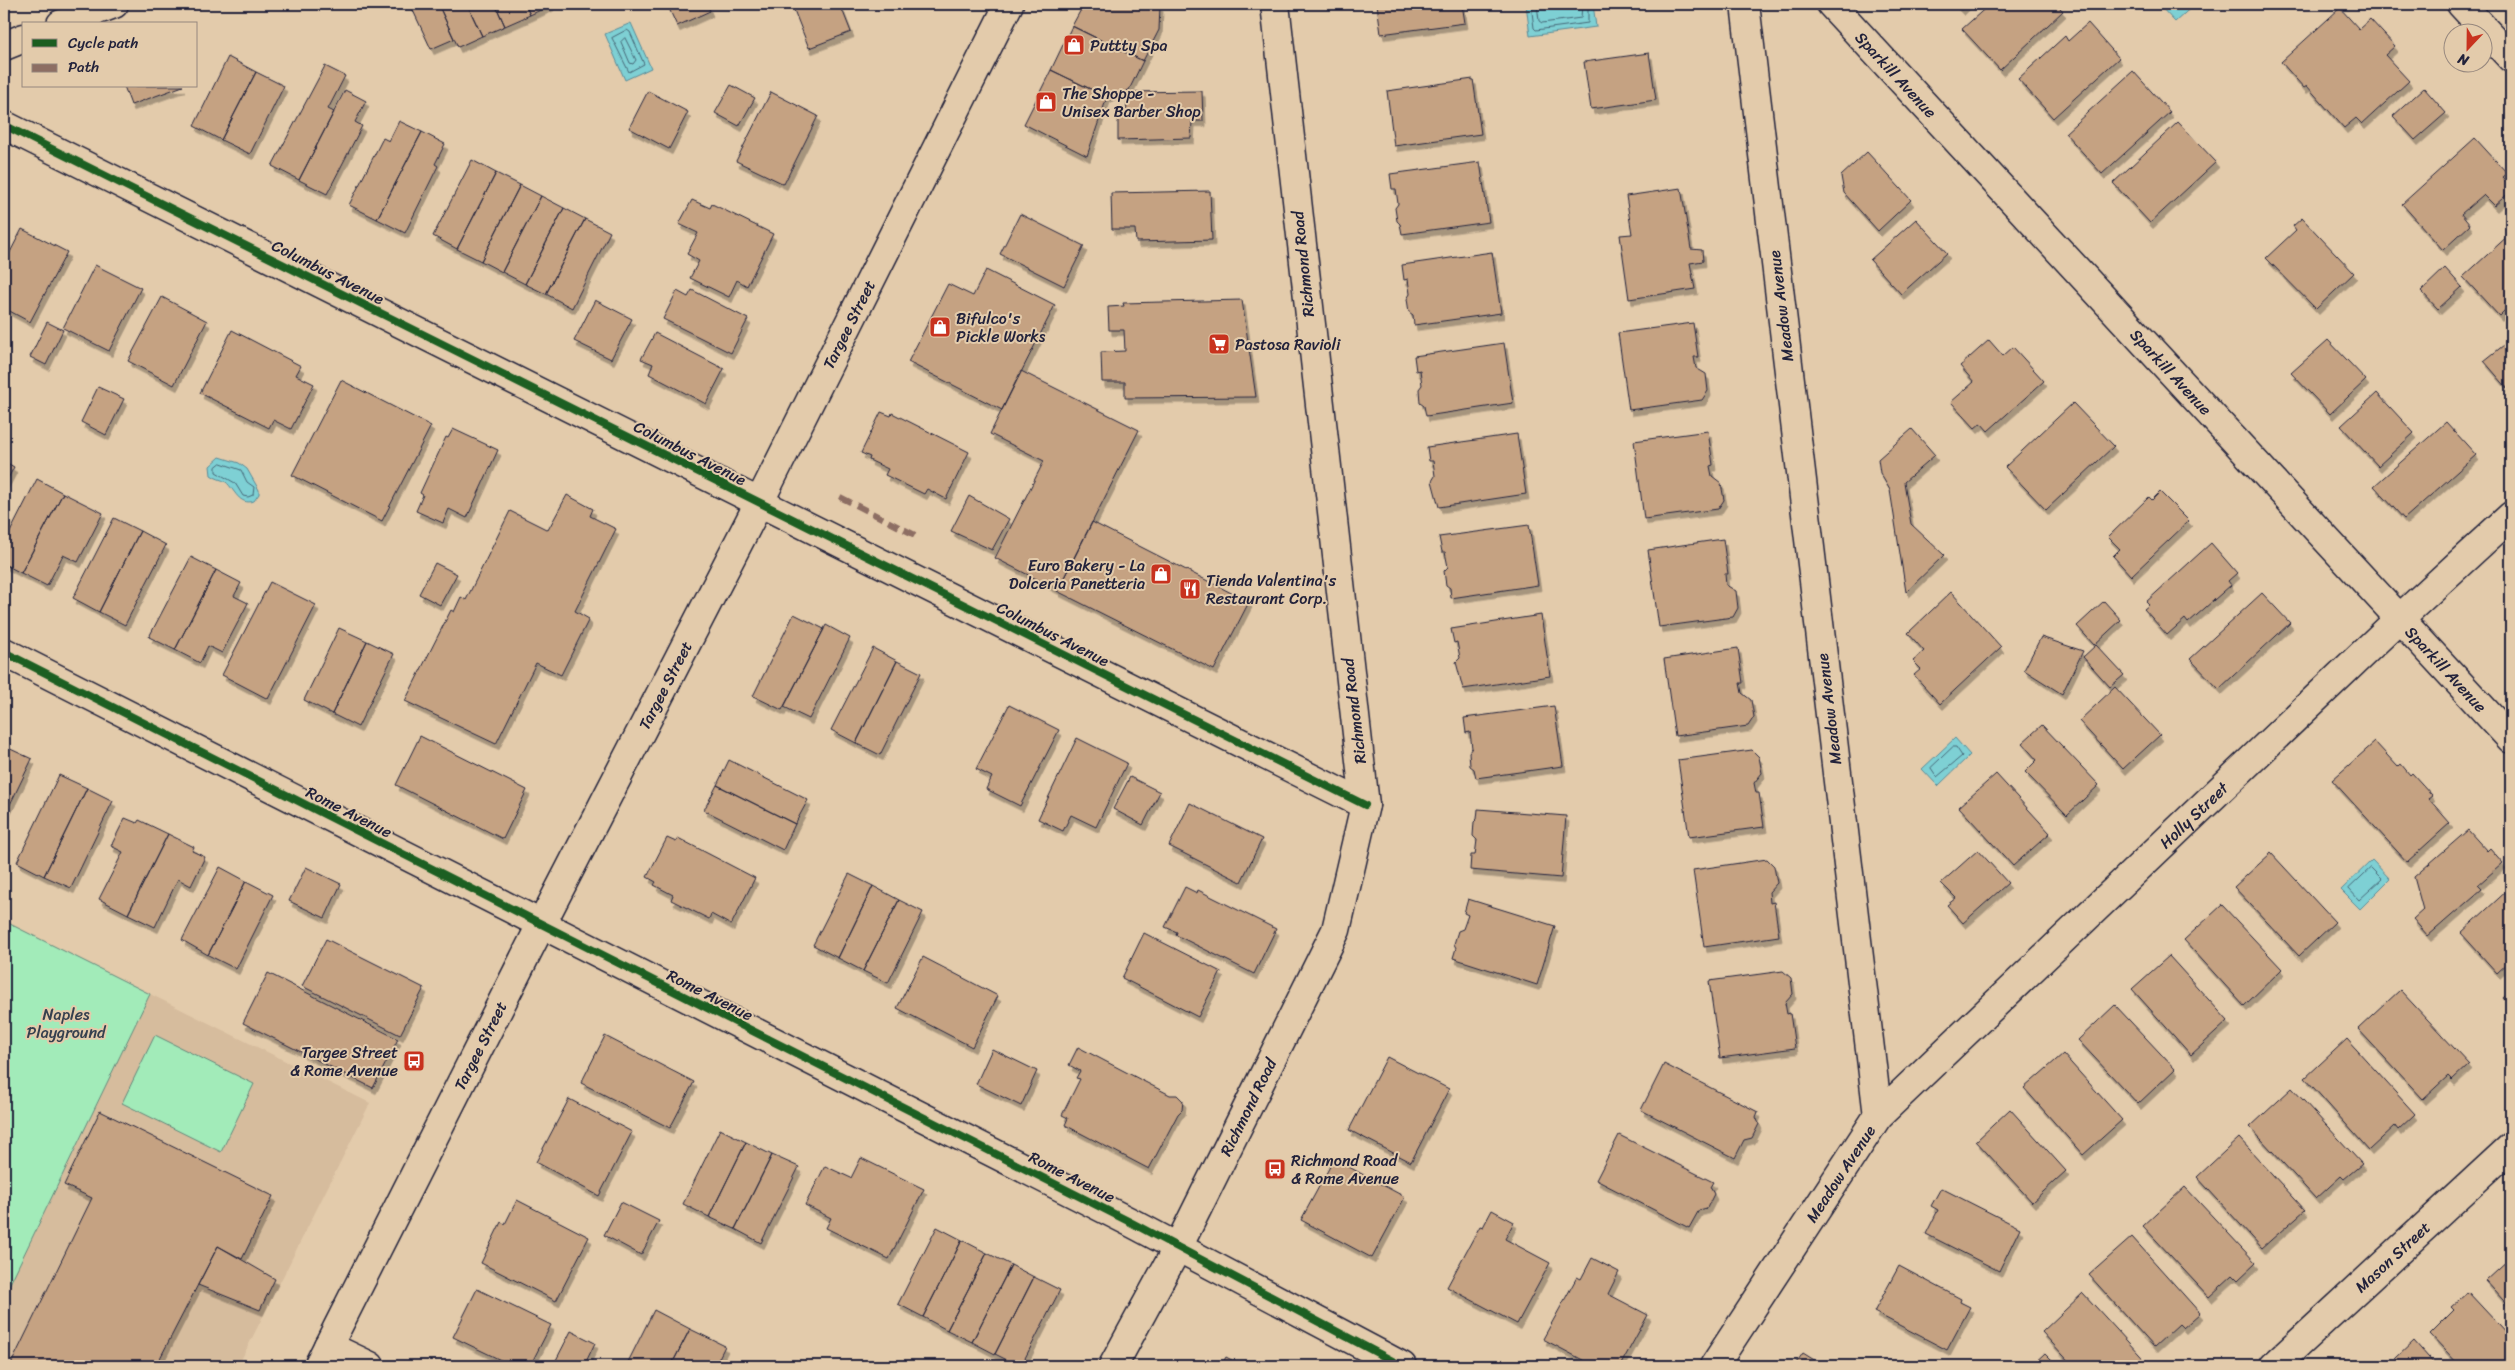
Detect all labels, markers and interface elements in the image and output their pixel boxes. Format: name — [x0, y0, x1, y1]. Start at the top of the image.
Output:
legend — [22, 22, 198, 88]
north arrow — [2442, 22, 2492, 72]
street label: Sparkill Avenue — [1848, 24, 1944, 125]
text: Cycle path — [68, 30, 139, 56]
place label: Puttty Spa — [1090, 31, 1168, 60]
shop icon: Puttty Spa — [1062, 33, 1086, 57]
text: N — [2454, 46, 2473, 73]
text: Path — [68, 54, 99, 80]
place label: The Shoppe - Unisex Barber Shop — [1062, 79, 1201, 126]
shop icon: The Shoppe - Unisex Barber Shop — [1034, 90, 1058, 114]
street label: Richmond Road — [1283, 208, 1323, 318]
street label: Columbus Avenue — [266, 231, 390, 313]
street label: Meadow Avenue — [1760, 248, 1802, 363]
street label: Targee Street — [814, 275, 883, 374]
place label: Bifulco's Pickle Works — [956, 304, 1046, 351]
shop icon: Bifulco's Pickle Works — [928, 315, 952, 339]
street label: Sparkill Avenue — [2123, 321, 2219, 422]
place label: Pastosa Ravioli — [1235, 330, 1341, 359]
supermarket icon: Pastosa Ravioli — [1207, 332, 1231, 356]
street label: Columbus Avenue — [628, 412, 752, 494]
place label: Euro Bakery - La Dolceria Panetteria — [1009, 551, 1145, 598]
shop icon: Euro Bakery - La Dolceria Panetteria — [1149, 562, 1173, 586]
place label: Tienda Valentina's Restaurant Corp. — [1206, 566, 1337, 613]
restaurant icon: Tienda Valentina's Restaurant Corp. — [1178, 577, 1202, 601]
street label: Columbus Avenue — [991, 593, 1115, 675]
street label: Sparkill Avenue — [2398, 619, 2494, 719]
street label: Targee Street — [630, 636, 700, 735]
street label: Meadow Avenue — [1808, 651, 1850, 766]
street label: Richmond Road — [1333, 655, 1375, 765]
street label: Holly Street — [2152, 774, 2236, 856]
street label: Rome Avenue — [301, 778, 397, 846]
street label: Rome Avenue — [662, 961, 758, 1029]
street label: Targee Street — [445, 996, 515, 1095]
park label: Naples Playground — [26, 1000, 107, 1047]
place label: Targee Street & Rome Avenue — [290, 1038, 398, 1085]
bus stop icon: Targee Street & Rome Avenue — [402, 1049, 426, 1073]
street label: Richmond Road — [1211, 1052, 1285, 1161]
street label: Meadow Avenue — [1797, 1119, 1883, 1228]
street label: Rome Avenue — [1024, 1143, 1120, 1211]
place label: Richmond Road & Rome Avenue — [1291, 1146, 1399, 1193]
bus stop icon: Richmond Road & Rome Avenue — [1263, 1157, 1287, 1181]
street label: Mason Street — [2347, 1214, 2437, 1300]

